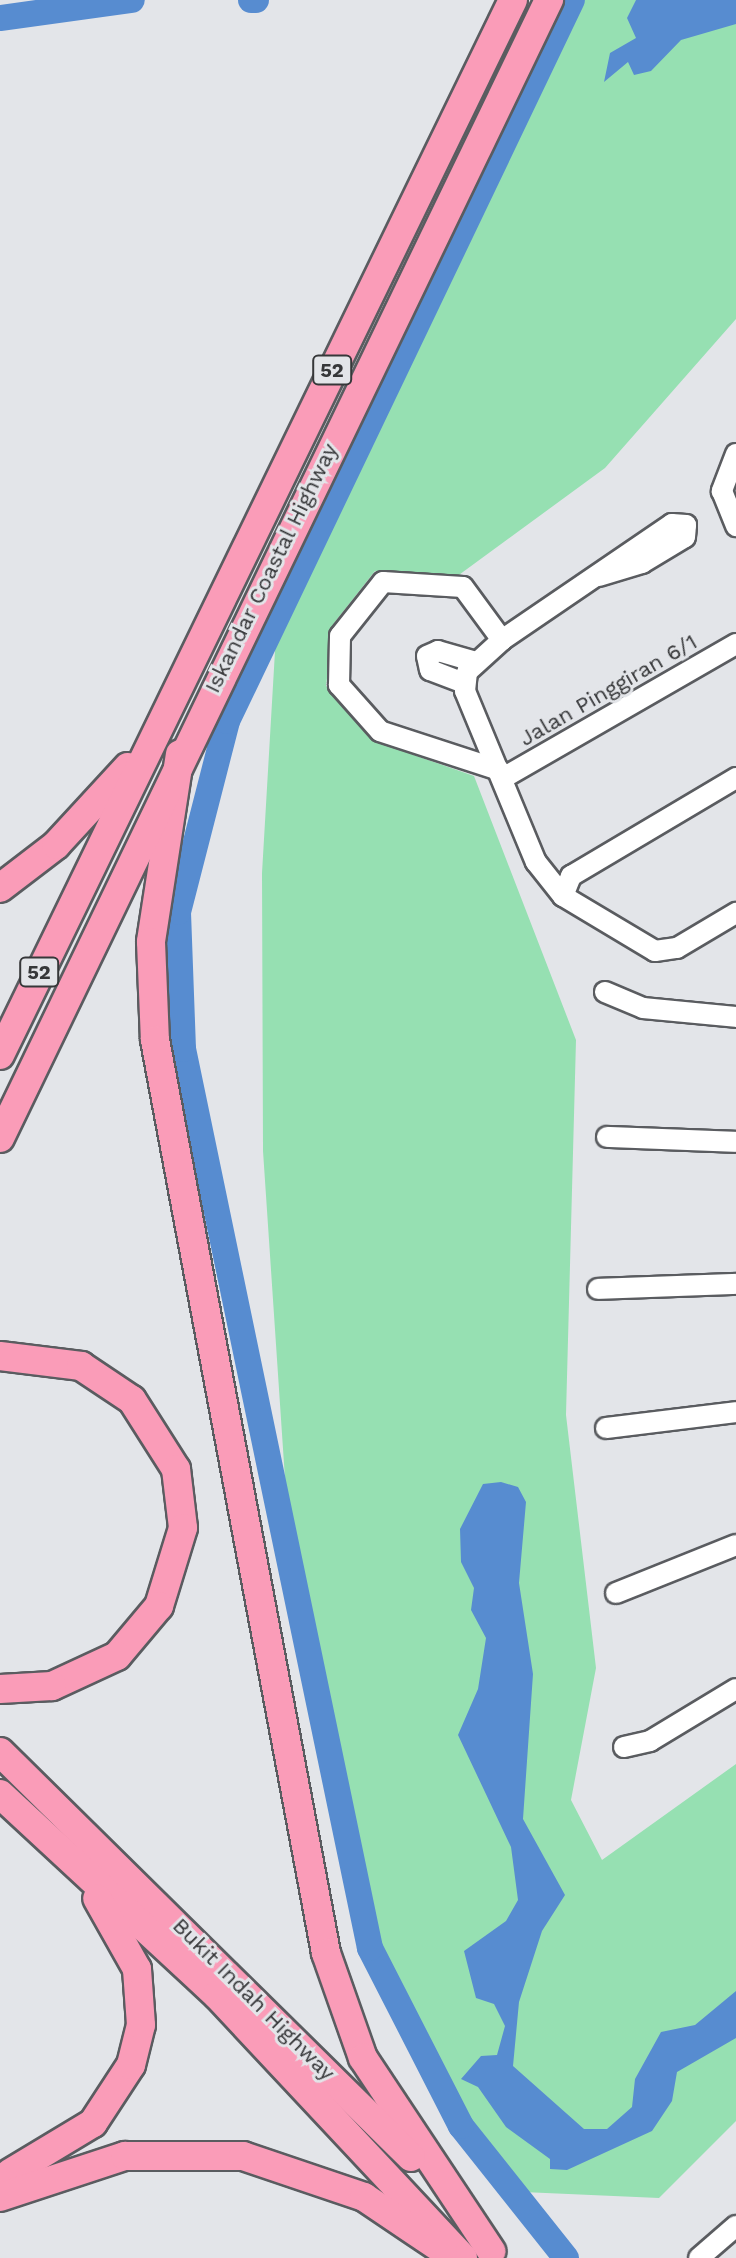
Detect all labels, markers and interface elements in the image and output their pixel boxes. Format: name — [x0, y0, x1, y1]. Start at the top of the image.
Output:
road number: 52 — [312, 354, 352, 386]
street label: Iskandar Coastal Highway — [199, 438, 343, 698]
street label: Jalan Pinggiran 6/1 — [514, 628, 702, 752]
road number: 52 — [19, 956, 59, 988]
street label: Bukit Indah Highway — [167, 1912, 341, 2086]

